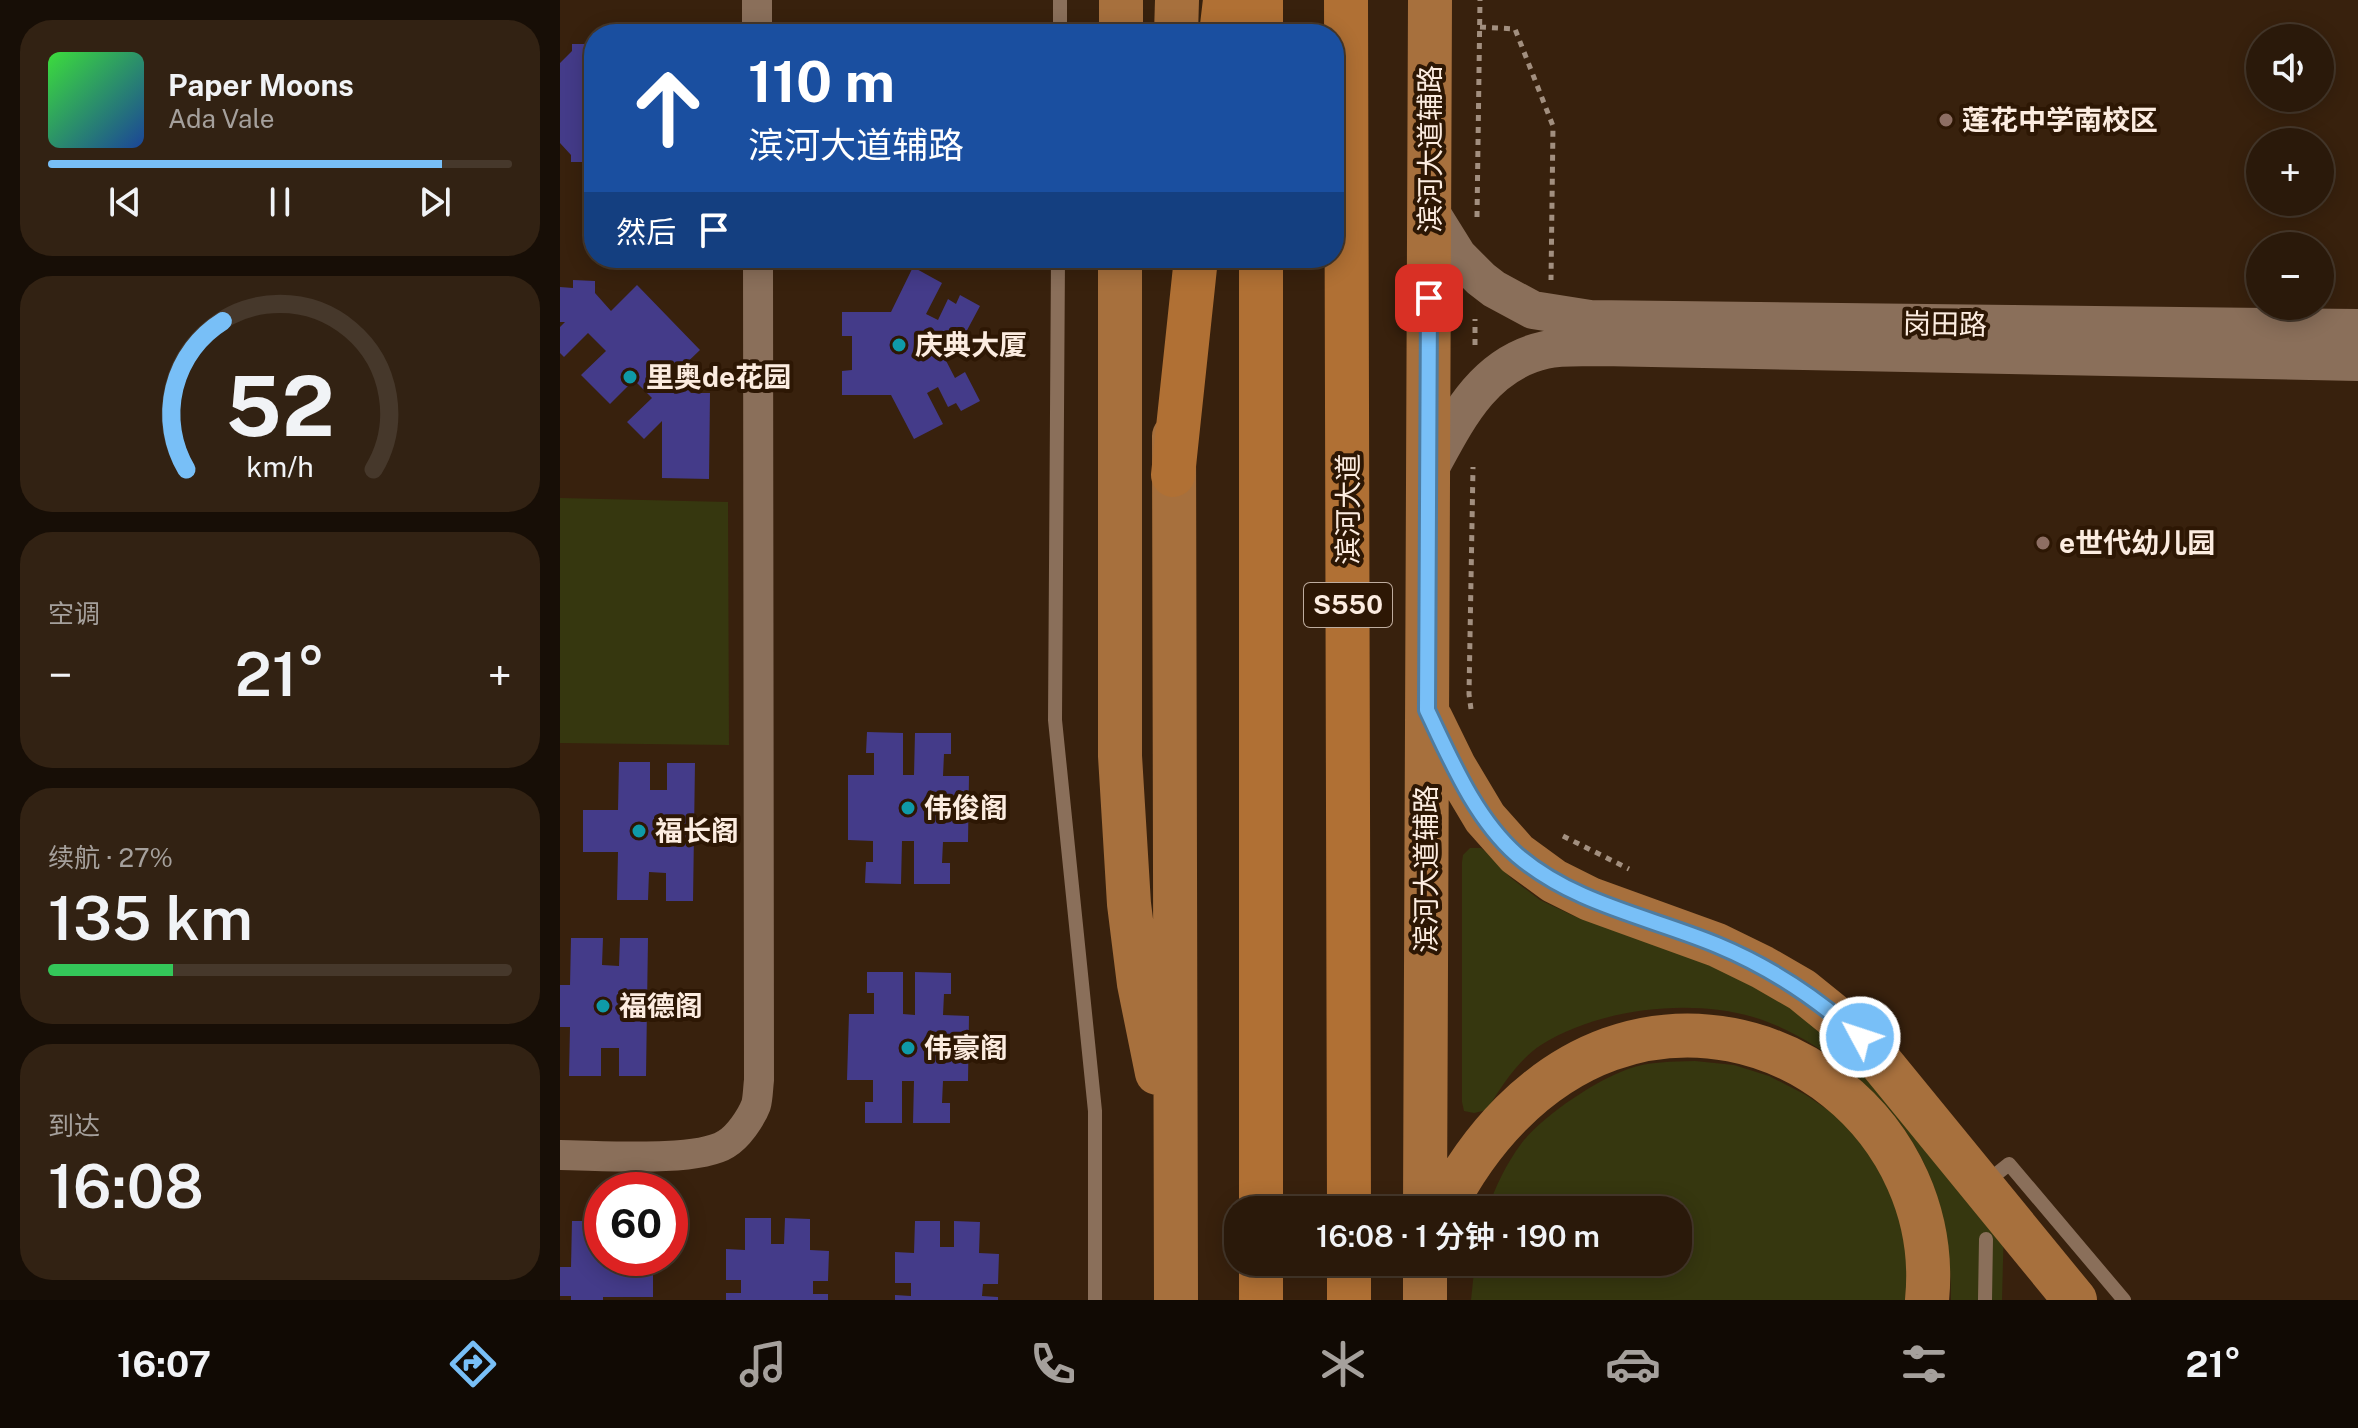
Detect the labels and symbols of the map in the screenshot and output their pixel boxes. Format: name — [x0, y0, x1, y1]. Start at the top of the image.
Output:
street label: 滨河大道辅路 — [1413, 65, 1446, 233]
place label: 莲花中学南校区 — [1962, 103, 2158, 136]
marker: 莲花中学南校区 — [1937, 111, 1955, 129]
pin — [1395, 264, 1463, 332]
street label: 岗田路 — [1903, 306, 1987, 341]
place label: 庆典大厦 — [915, 328, 1027, 361]
marker: 庆典大厦 — [890, 336, 908, 354]
place label: 里奥de花园 — [646, 360, 791, 393]
marker: 里奥de花园 — [621, 368, 639, 386]
street label: 滨河大道 — [1331, 453, 1364, 565]
place label: e世代幼儿园 — [2059, 526, 2215, 559]
marker: e世代幼儿园 — [2034, 534, 2052, 552]
road number: S550 — [1304, 583, 1392, 627]
street label: 滨河大道辅路 — [1409, 785, 1442, 953]
place label: 伟俊阁 — [924, 791, 1008, 824]
marker: 伟俊阁 — [899, 799, 917, 817]
place label: 福长阁 — [655, 814, 739, 847]
marker: 福长阁 — [630, 822, 648, 840]
place label: 福德阁 — [619, 989, 703, 1022]
position arrow — [1818, 995, 1902, 1079]
marker: 福德阁 — [594, 997, 612, 1015]
place label: 伟豪阁 — [924, 1031, 1008, 1064]
marker: 伟豪阁 — [899, 1039, 917, 1057]
speed limit sign: 60 — [584, 1172, 688, 1276]

